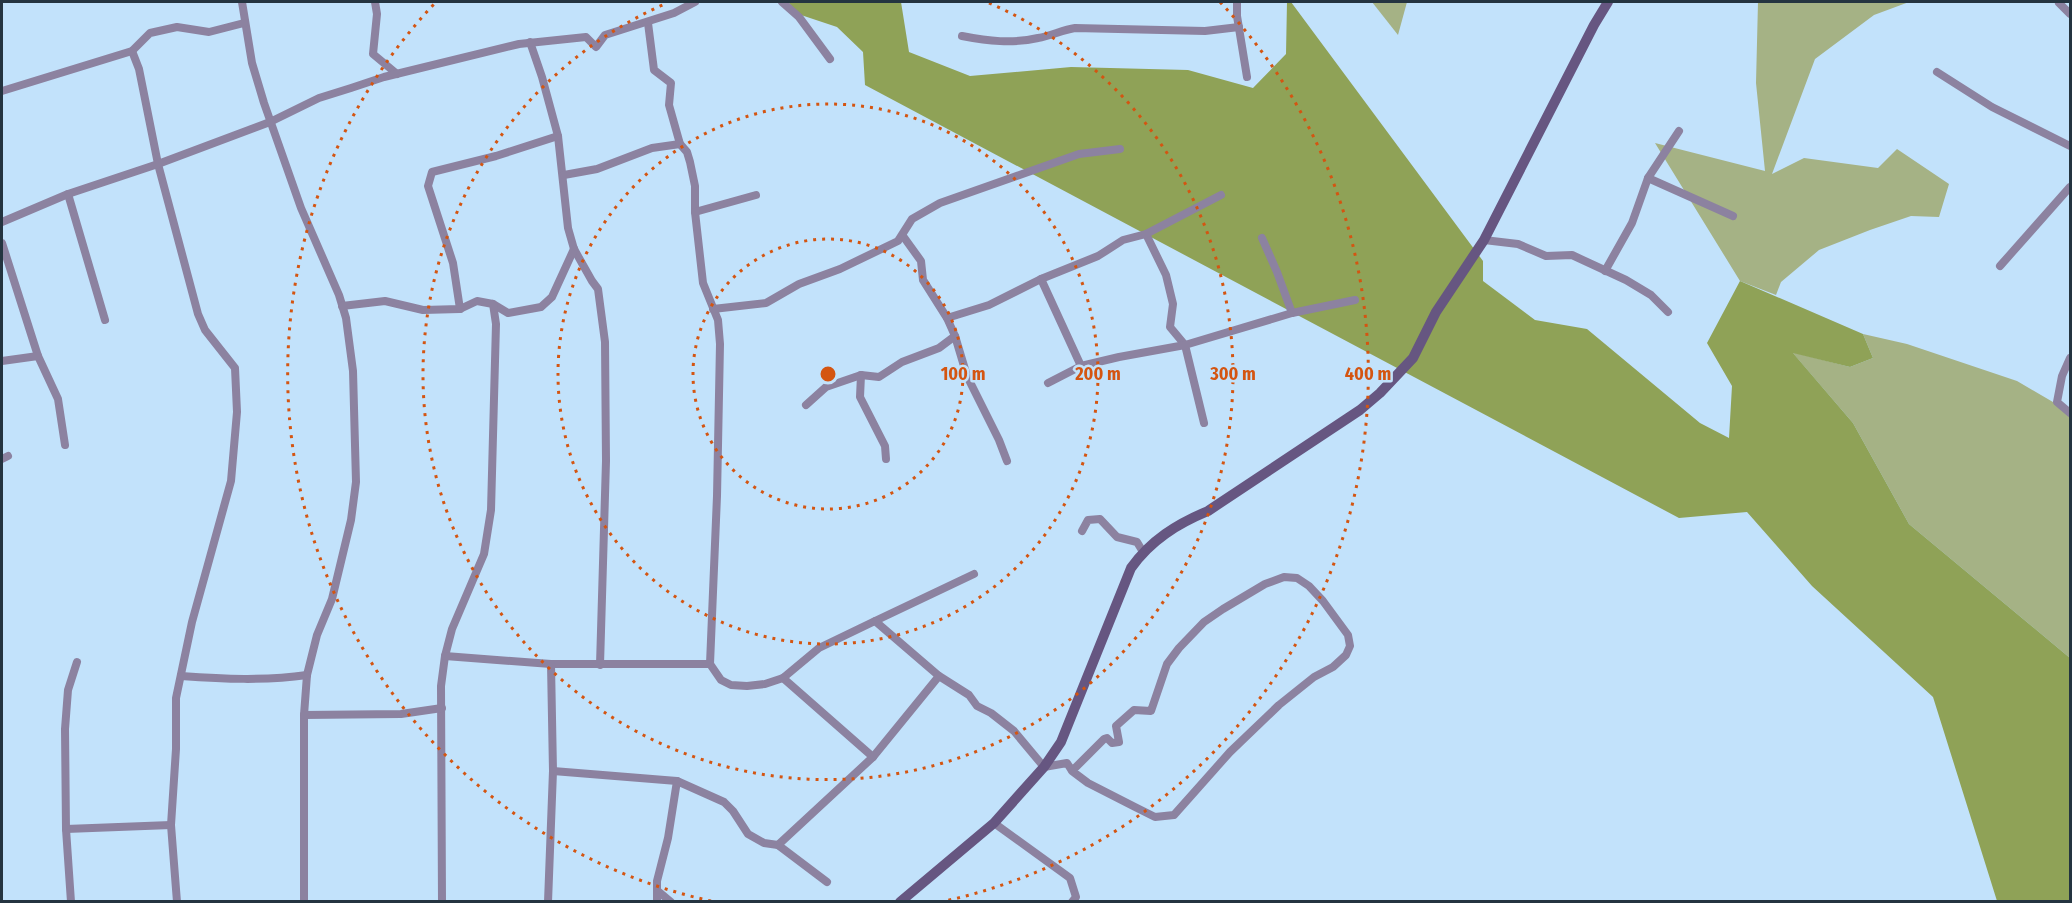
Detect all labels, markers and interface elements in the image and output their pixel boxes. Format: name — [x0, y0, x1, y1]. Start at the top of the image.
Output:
text: 100 m — [941, 363, 985, 385]
text: 200 m — [1074, 363, 1121, 385]
text: 300 m — [1209, 363, 1256, 385]
text: 400 m — [1345, 363, 1391, 385]
centre of rings — [818, 364, 838, 384]

